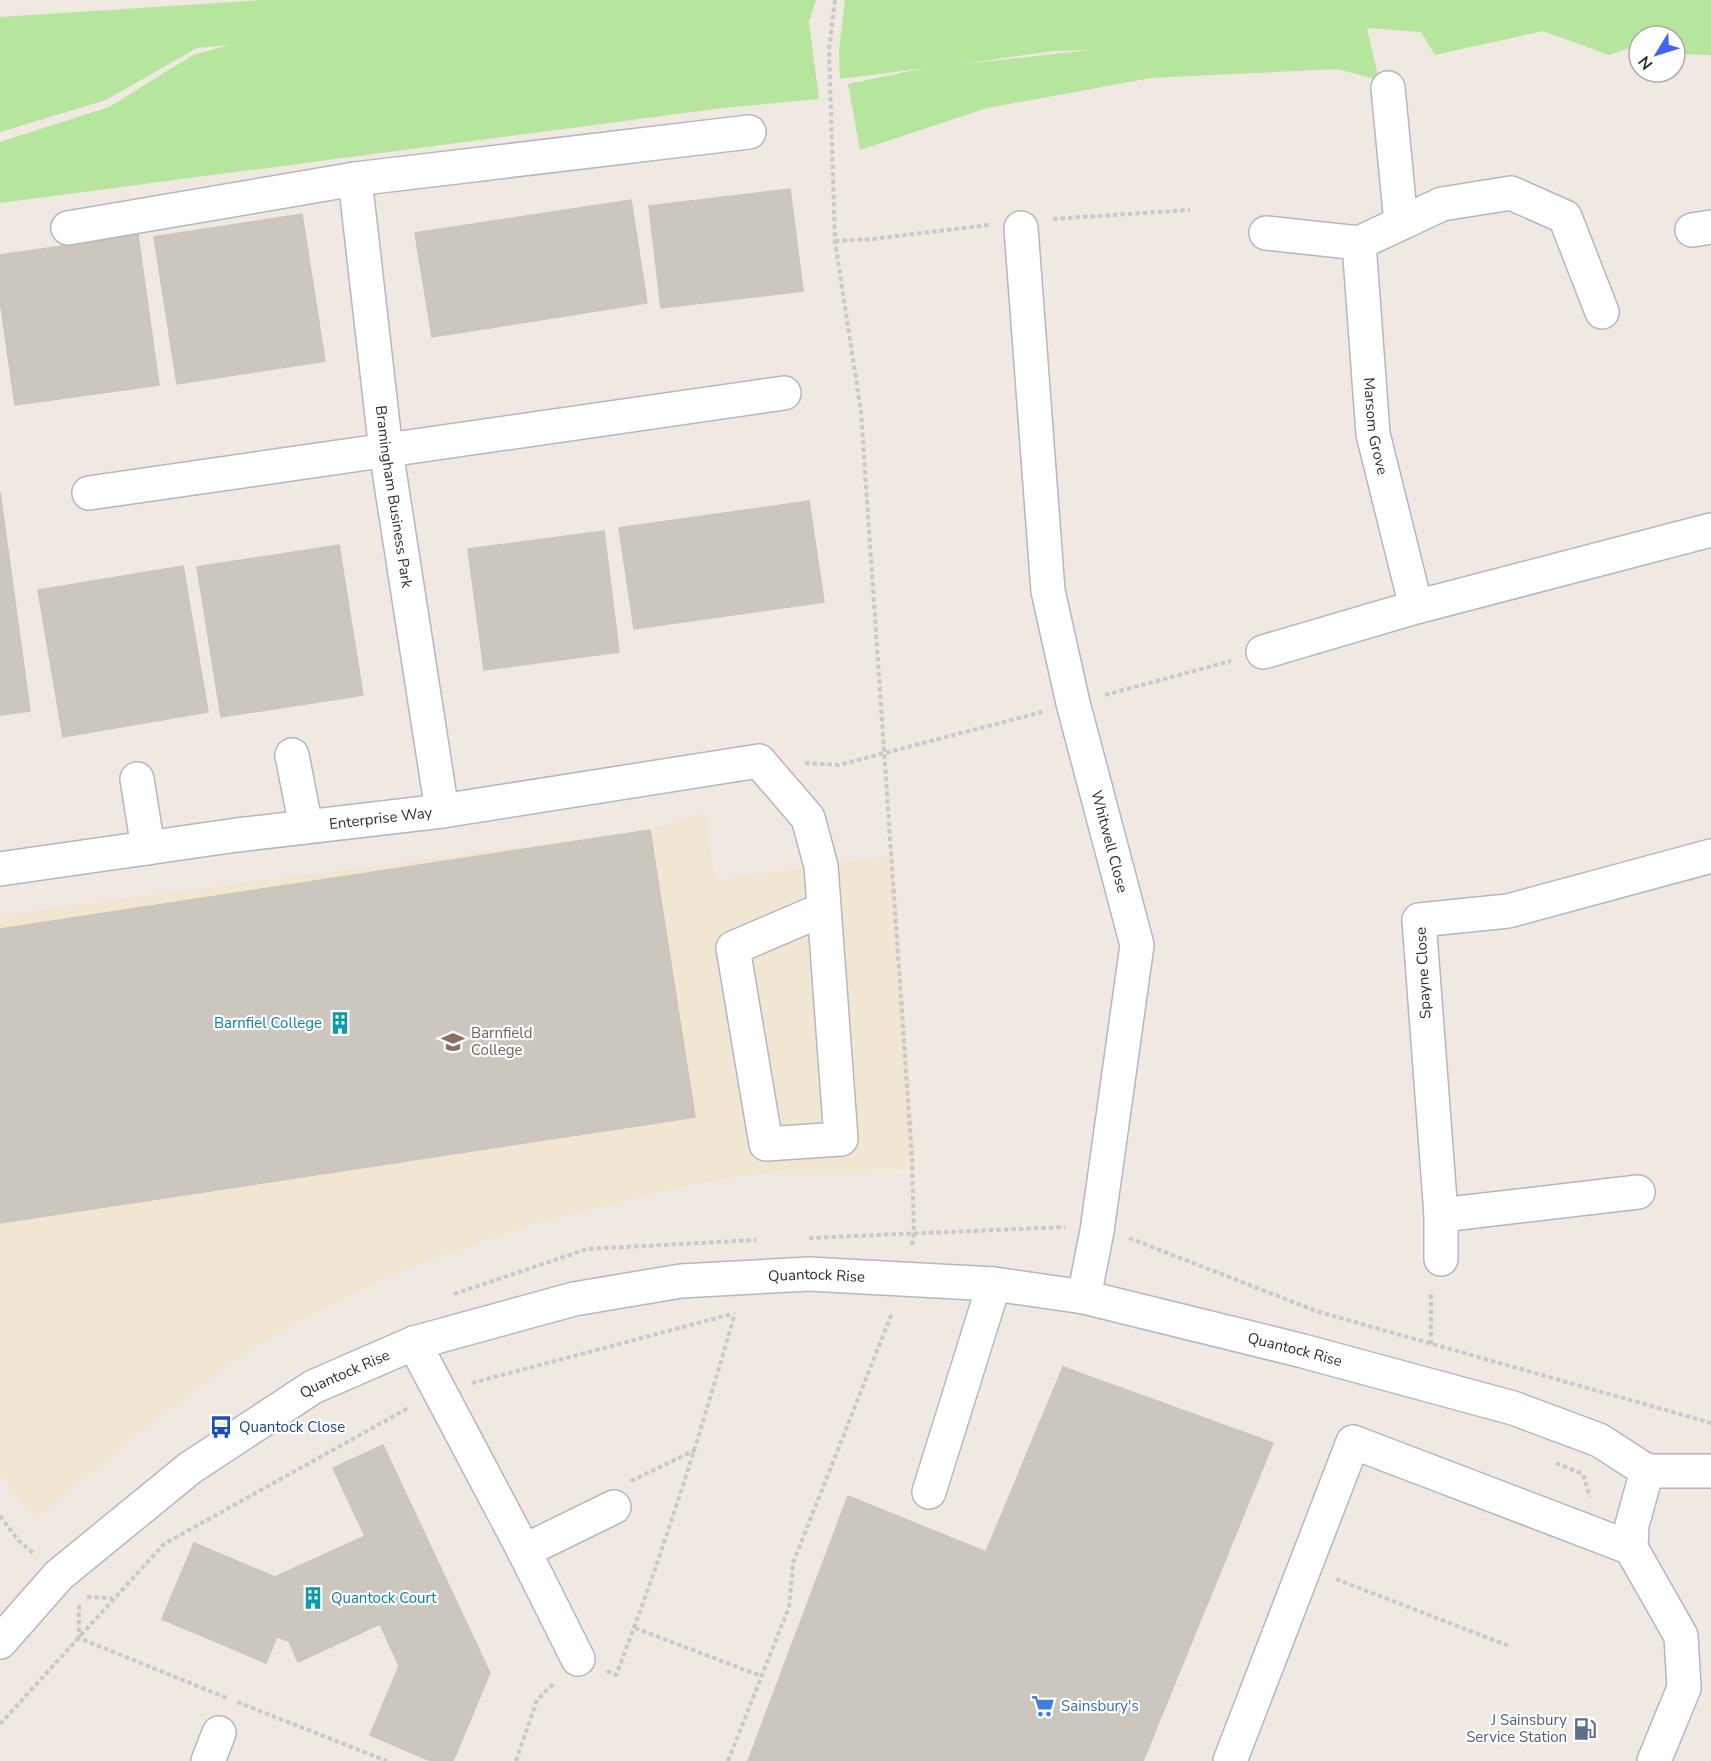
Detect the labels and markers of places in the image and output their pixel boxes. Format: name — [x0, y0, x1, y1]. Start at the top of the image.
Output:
building icon: Barnfiel College — [327, 1010, 353, 1036]
place label: Barnfiel College — [214, 1013, 322, 1033]
place label: Barnfield College — [471, 1023, 532, 1060]
school or university icon: Barnfield College — [440, 1029, 466, 1055]
bus stop icon: Quantock Close — [208, 1414, 234, 1440]
place label: Quantock Close — [239, 1417, 345, 1437]
building icon: Quantock Court — [300, 1585, 326, 1611]
place label: Quantock Court — [331, 1588, 437, 1608]
supermarket icon: Sainsbury's — [1030, 1693, 1056, 1719]
place label: Sainsbury's — [1061, 1696, 1139, 1716]
place label: J Sainsbury Service Station — [1466, 1710, 1567, 1747]
fuel station icon: J Sainsbury Service Station — [1572, 1716, 1598, 1742]

